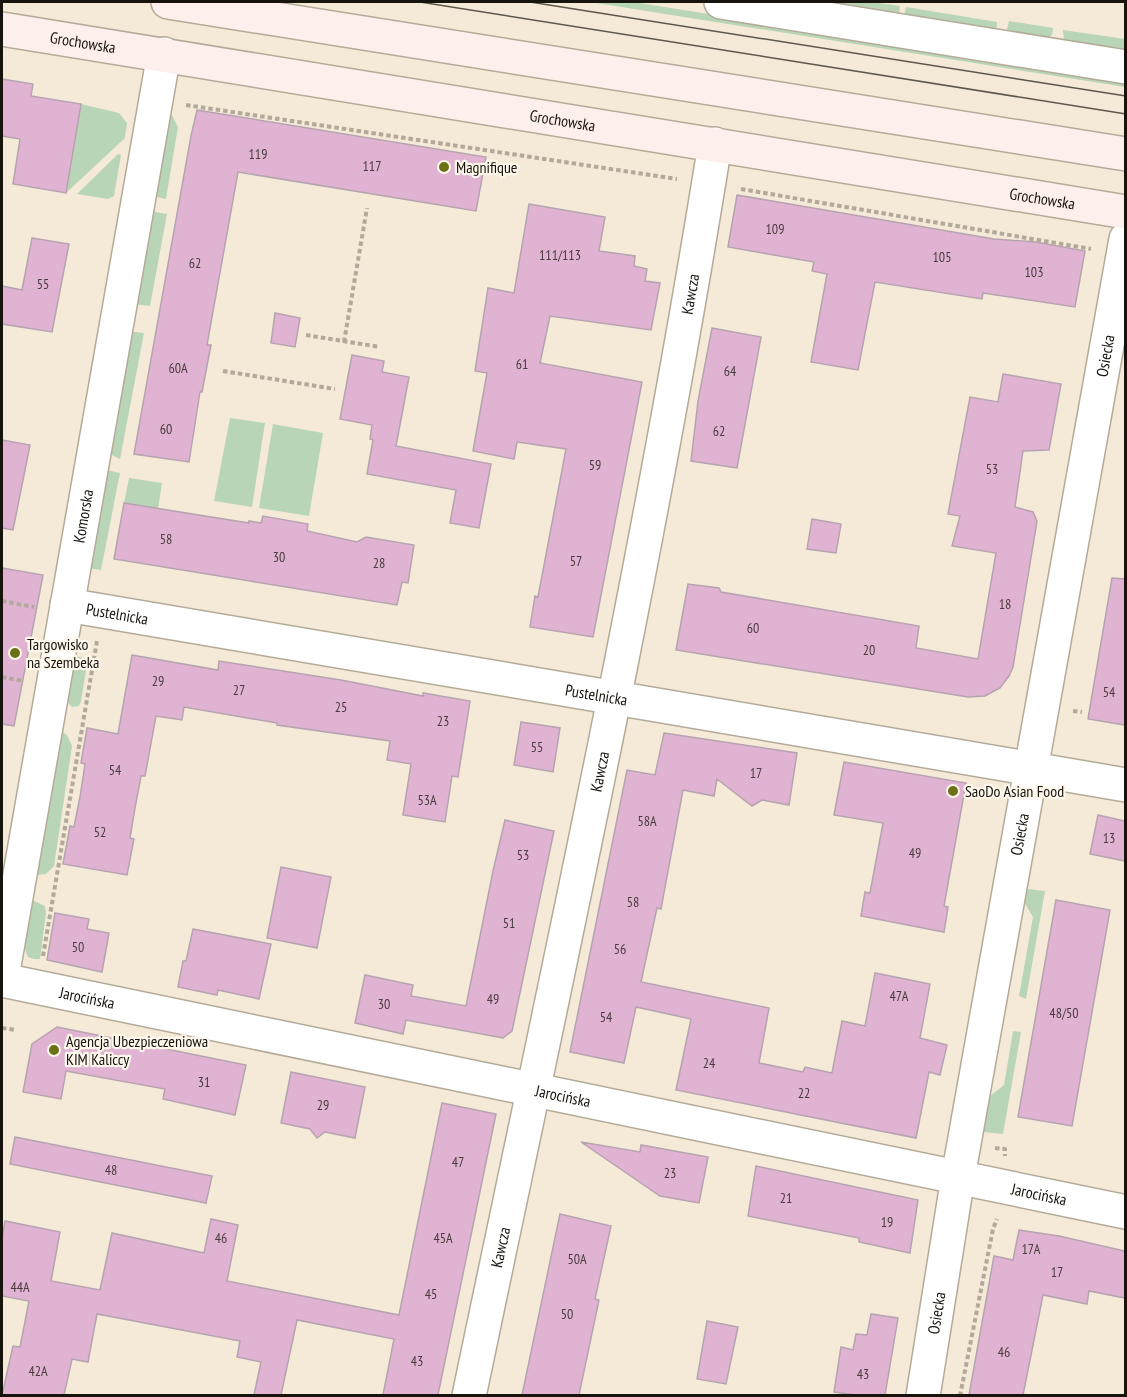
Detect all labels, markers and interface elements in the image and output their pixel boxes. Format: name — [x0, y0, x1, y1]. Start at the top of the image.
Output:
street label: Grochowska — [49, 27, 117, 57]
street label: Grochowska — [528, 105, 597, 135]
house number: 119 — [249, 145, 267, 163]
house number: 117 — [363, 157, 381, 175]
place label: Magnifique — [456, 157, 517, 177]
marker: Magnifique — [437, 160, 451, 174]
street label: Grochowska — [1008, 183, 1077, 214]
house number: 109 — [766, 220, 784, 238]
house number: 111/113 — [539, 246, 581, 264]
house number: 105 — [933, 248, 951, 266]
house number: 62 — [189, 254, 201, 272]
house number: 103 — [1025, 263, 1043, 281]
street label: Kawcza — [677, 272, 703, 316]
house number: 55 — [37, 275, 49, 293]
street label: Osiecka — [1091, 333, 1119, 379]
house number: 61 — [516, 355, 528, 373]
house number: 60A — [168, 359, 188, 377]
house number: 64 — [724, 362, 737, 380]
house number: 60 — [160, 420, 172, 438]
house number: 62 — [713, 422, 725, 440]
house number: 59 — [589, 456, 601, 474]
house number: 53 — [986, 460, 998, 478]
street label: Komorska — [68, 488, 97, 544]
house number: 58 — [160, 530, 172, 548]
house number: 30 — [273, 548, 285, 566]
house number: 57 — [570, 552, 582, 570]
house number: 28 — [373, 554, 385, 572]
house number: 18 — [999, 595, 1011, 613]
street label: Pustelnicka — [85, 598, 150, 629]
house number: 60 — [747, 619, 759, 637]
place label: Targowisko na Szembeka — [27, 634, 99, 672]
house number: 20 — [863, 641, 875, 659]
marker: Targowisko na Szembeka — [8, 646, 22, 660]
house number: 29 — [152, 672, 164, 690]
street label: Pustelnicka — [564, 680, 629, 710]
house number: 27 — [233, 681, 245, 699]
house number: 54 — [1103, 683, 1116, 701]
house number: 25 — [335, 698, 347, 716]
house number: 23 — [437, 712, 449, 730]
house number: 55 — [531, 738, 543, 756]
street label: Kawcza — [586, 749, 613, 794]
house number: 54 — [109, 761, 122, 779]
house number: 17 — [750, 764, 762, 782]
place label: SaoDo Asian Food — [965, 781, 1064, 801]
marker: SaoDo Asian Food — [946, 784, 960, 798]
house number: 53A — [417, 791, 437, 809]
house number: 58A — [637, 812, 657, 830]
street label: Osiecka — [1006, 812, 1033, 857]
house number: 52 — [94, 823, 106, 841]
house number: 13 — [1103, 829, 1115, 847]
house number: 49 — [909, 844, 921, 862]
house number: 53 — [517, 846, 529, 864]
house number: 58 — [627, 893, 639, 911]
house number: 51 — [503, 914, 515, 932]
house number: 50 — [72, 938, 84, 956]
house number: 56 — [614, 940, 626, 958]
street label: Jarocińska — [57, 982, 117, 1013]
house number: 47A — [890, 987, 909, 1005]
house number: 49 — [487, 990, 499, 1008]
house number: 30 — [378, 995, 390, 1013]
house number: 48/50 — [1049, 1004, 1079, 1022]
house number: 54 — [600, 1008, 613, 1026]
place label: Agencja Ubezpieczeniowa KIM Kaliccy — [66, 1031, 208, 1069]
marker: Agencja Ubezpieczeniowa KIM Kaliccy — [47, 1043, 61, 1057]
house number: 24 — [703, 1054, 716, 1072]
house number: 31 — [198, 1073, 210, 1091]
street label: Jarocińska — [533, 1080, 593, 1111]
house number: 22 — [798, 1084, 810, 1102]
house number: 29 — [317, 1096, 329, 1114]
house number: 47 — [452, 1153, 464, 1171]
house number: 48 — [105, 1161, 117, 1179]
house number: 23 — [664, 1164, 676, 1182]
street label: Jarocińska — [1009, 1178, 1069, 1210]
house number: 21 — [780, 1189, 792, 1207]
house number: 19 — [881, 1213, 893, 1231]
street label: Kawcza — [486, 1225, 514, 1269]
house number: 46 — [215, 1229, 227, 1247]
house number: 45A — [433, 1229, 453, 1247]
house number: 17A — [1022, 1240, 1041, 1258]
house number: 50A — [567, 1250, 587, 1268]
house number: 17 — [1051, 1263, 1063, 1281]
house number: 44A — [10, 1278, 30, 1296]
house number: 45 — [425, 1285, 437, 1303]
street label: Osiecka — [923, 1290, 949, 1336]
house number: 50 — [561, 1305, 573, 1323]
house number: 46 — [998, 1343, 1010, 1361]
house number: 43 — [411, 1352, 423, 1370]
house number: 42A — [28, 1362, 48, 1380]
house number: 43 — [857, 1365, 869, 1383]

